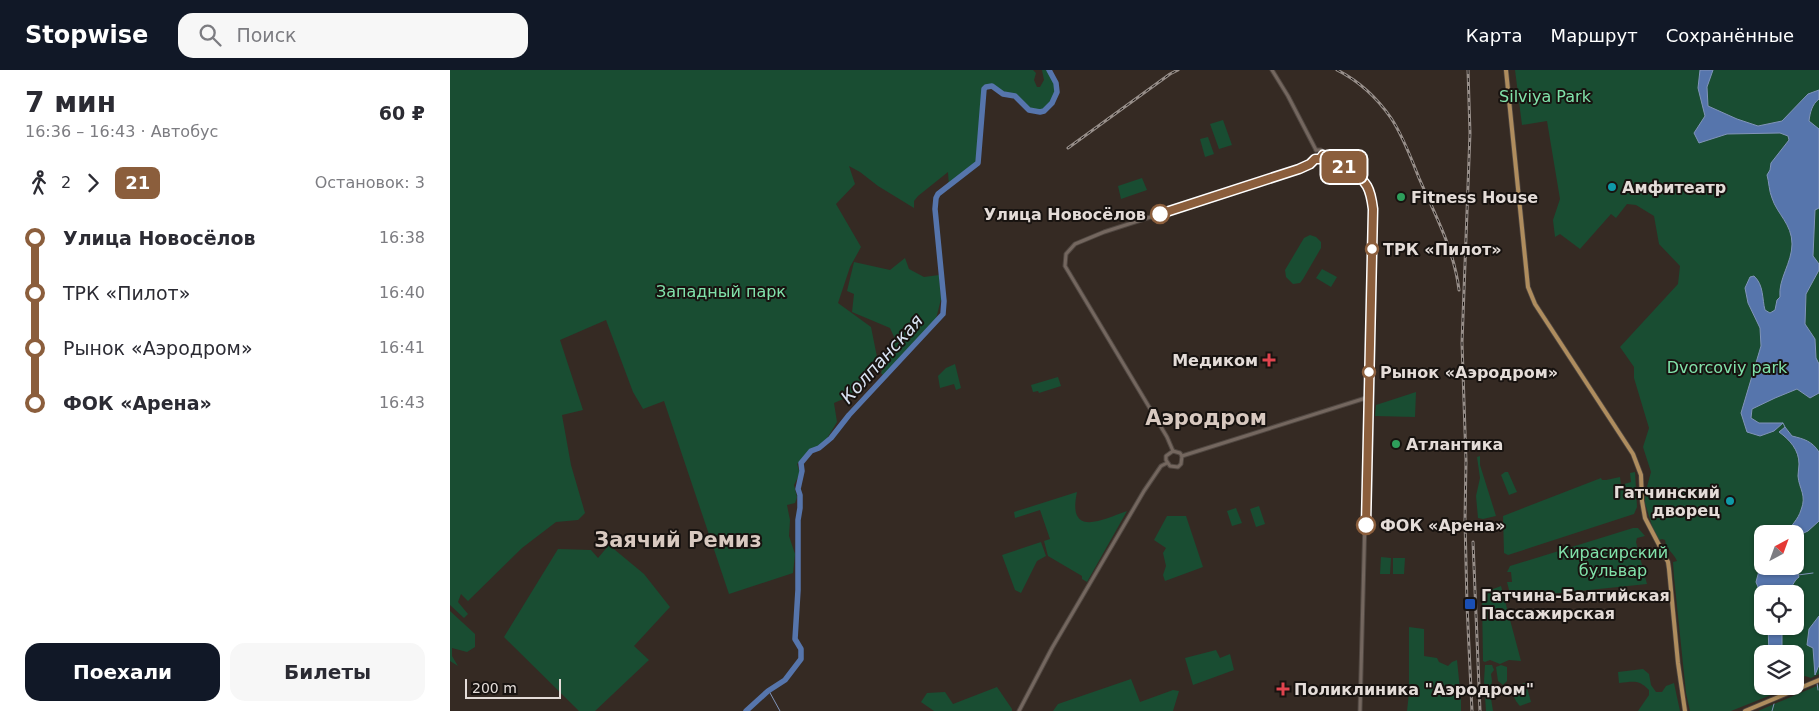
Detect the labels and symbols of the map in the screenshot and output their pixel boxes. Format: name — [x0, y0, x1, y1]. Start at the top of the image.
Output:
park label: Silviya Park — [1499, 87, 1592, 106]
line badge: 21 — [1322, 151, 1366, 183]
place label: Амфитеатр — [1622, 178, 1726, 197]
marker: Амфитеатр — [1606, 181, 1618, 193]
place label: Fitness House — [1411, 188, 1538, 207]
marker: Fitness House — [1395, 191, 1407, 203]
marker: Улица Новосёлов — [1150, 204, 1170, 224]
place label: Улица Новосёлов — [984, 205, 1146, 224]
place label: ТРК «Пилот» — [1383, 240, 1502, 259]
marker: ТРК «Пилот» — [1365, 242, 1379, 256]
park label: Западный парк — [656, 282, 786, 301]
water label: Колпанская — [836, 310, 927, 407]
place label: Медиком — [1172, 351, 1258, 370]
marker: Медиком — [1262, 353, 1276, 367]
park label: Dvorcoviy park — [1667, 358, 1788, 377]
place label: Рынок «Аэродром» — [1380, 363, 1558, 382]
marker: Рынок «Аэродром» — [1362, 365, 1376, 379]
district label: Аэродром — [1145, 406, 1267, 430]
place label: Атлантика — [1406, 435, 1503, 454]
marker: Атлантика — [1390, 438, 1402, 450]
place label: Гатчинский дворец — [1614, 483, 1720, 520]
marker: Гатчинский дворец — [1724, 495, 1736, 507]
marker: ФОК «Арена» — [1356, 515, 1376, 535]
place label: ФОК «Арена» — [1380, 516, 1505, 535]
north arrow — [1754, 525, 1804, 575]
district label: Заячий Ремиз — [594, 528, 762, 552]
park label: Кирасирский бульвар — [1558, 543, 1668, 580]
place label: Гатчина-Балтийская Пассажирская — [1481, 586, 1670, 623]
marker: Гатчина-Балтийская Пассажирская — [1463, 597, 1477, 611]
scale bar — [465, 676, 561, 699]
place label: Поликлиника "Аэродром" — [1294, 680, 1534, 699]
marker: Поликлиника "Аэродром" — [1276, 682, 1290, 696]

